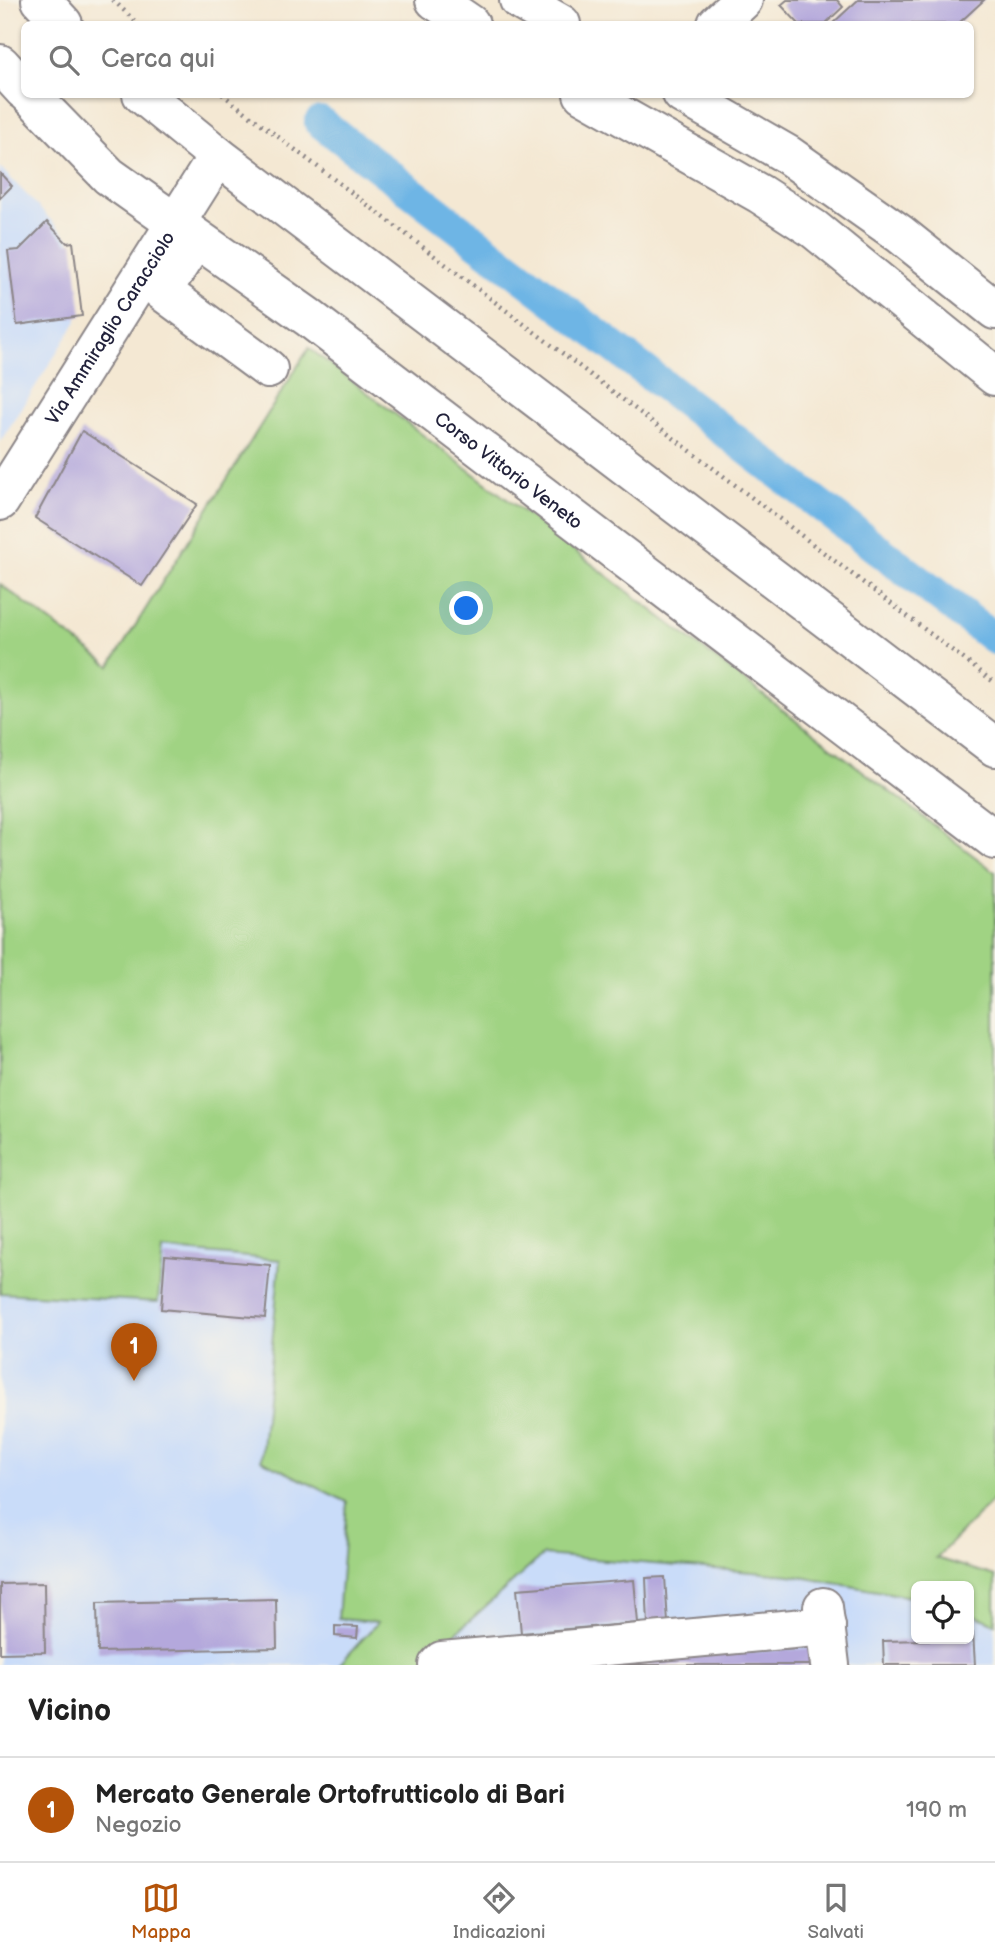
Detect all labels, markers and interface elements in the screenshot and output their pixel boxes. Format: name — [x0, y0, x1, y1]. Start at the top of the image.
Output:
search box — [21, 21, 974, 98]
icon: search — [45, 41, 83, 79]
text: Cerca qui — [101, 44, 215, 75]
street label: Via Ammiraglio Caracciolo — [41, 228, 180, 429]
street label: Corso Vittorio Veneto — [429, 407, 587, 535]
your location — [449, 591, 483, 625]
pin: 1 — [111, 1323, 157, 1381]
map controls — [911, 1581, 974, 1644]
button: locate — [911, 1581, 974, 1644]
text: Vicino — [28, 1693, 111, 1729]
text: Mercato Generale Ortofrutticolo di Bari — [95, 1780, 565, 1811]
text: 1 — [46, 1796, 56, 1824]
text: 190 m — [906, 1796, 967, 1824]
text: Negozio — [95, 1811, 182, 1839]
tab: Mappa — [131, 1879, 191, 1944]
tab: Indicazioni — [453, 1879, 545, 1944]
tab: Salvati — [807, 1879, 864, 1944]

